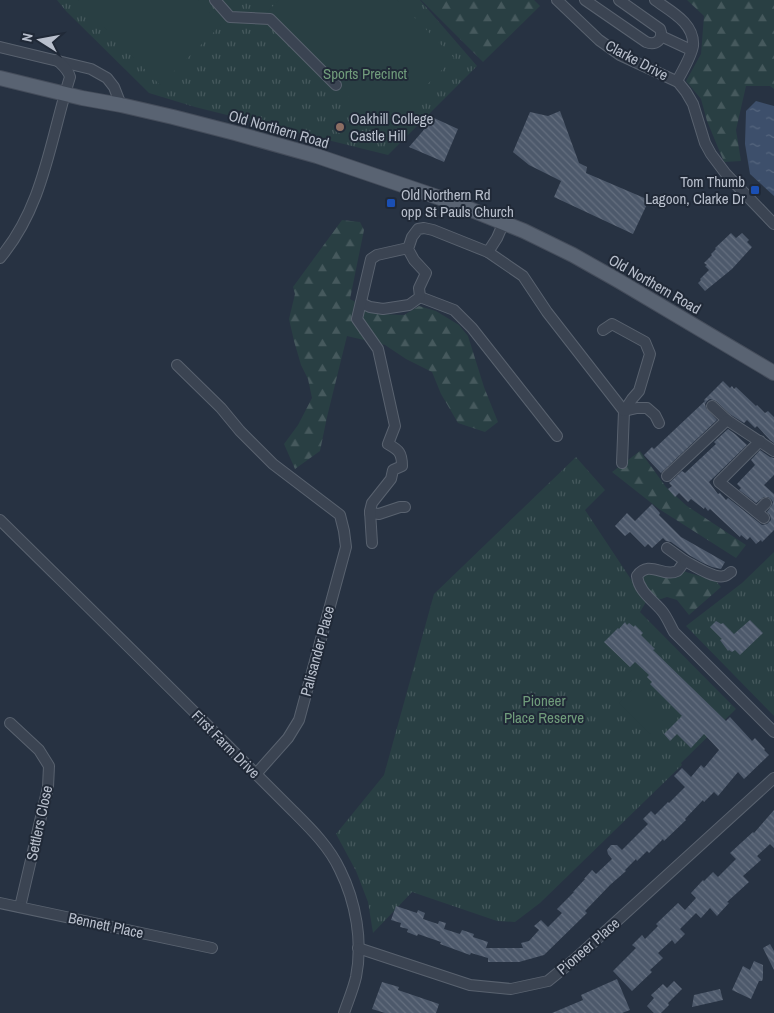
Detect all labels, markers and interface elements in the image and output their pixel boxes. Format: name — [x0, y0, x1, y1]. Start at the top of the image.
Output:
north arrow — [15, 15, 65, 65]
text: N — [18, 32, 37, 43]
street label: Clarke Drive — [602, 35, 672, 85]
park label: Sports Precinct — [323, 63, 408, 84]
street label: Old Northern Road — [226, 105, 332, 153]
place label: Oakhill College Castle Hill — [350, 108, 434, 146]
marker: Oakhill College Castle Hill — [334, 121, 346, 133]
place label: Tom Thumb Lagoon, Clarke Dr — [645, 171, 745, 209]
place label: Old Northern Rd opp St Pauls Church — [401, 184, 514, 222]
marker: Tom Thumb Lagoon, Clarke Dr — [749, 184, 761, 196]
marker: Old Northern Rd opp St Pauls Church — [385, 197, 397, 209]
street label: Old Northern Road — [605, 249, 705, 319]
street label: Palisander Place — [295, 603, 339, 699]
park label: Pioneer Place Reserve — [504, 690, 584, 728]
street label: First Farm Drive — [187, 705, 265, 783]
street label: Settlers Close — [21, 783, 57, 863]
street label: Bennett Place — [66, 907, 146, 943]
street label: Pioneer Place — [552, 913, 624, 979]

